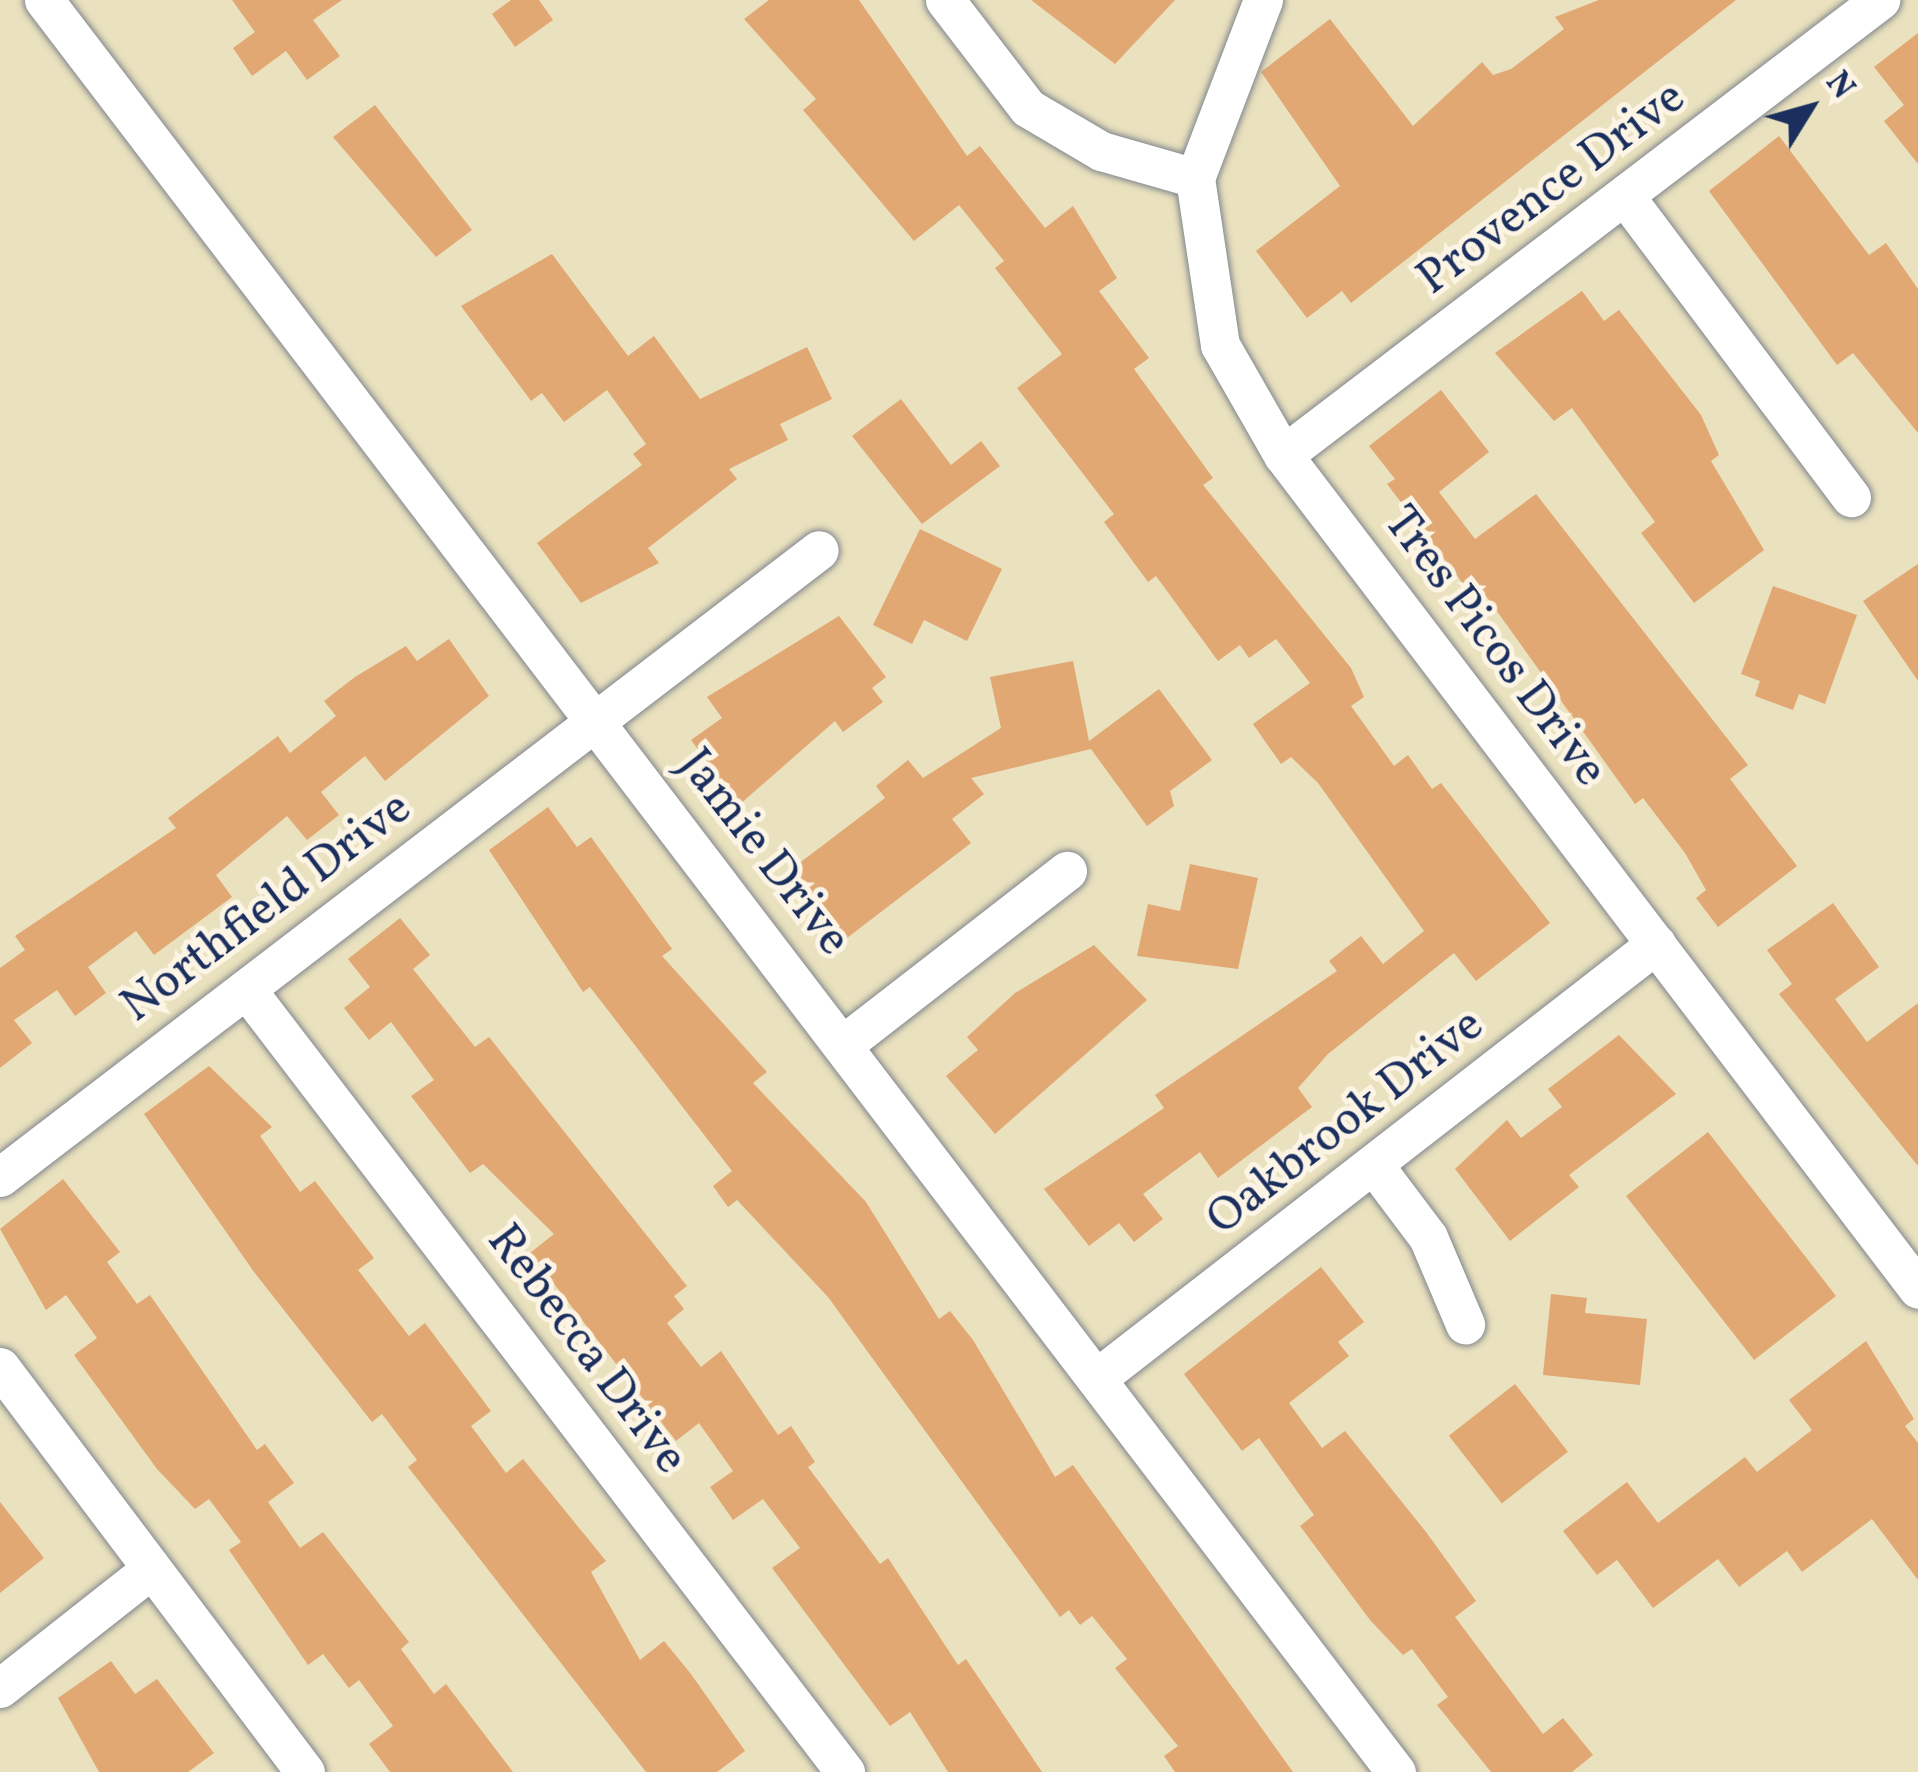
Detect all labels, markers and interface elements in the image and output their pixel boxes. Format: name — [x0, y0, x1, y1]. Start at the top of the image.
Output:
north arrow — [1750, 48, 1870, 168]
text: N — [1813, 63, 1864, 110]
street label: Provence Drive — [1407, 70, 1697, 308]
street label: Tres Picos Drive — [1370, 496, 1618, 798]
street label: Jamie Drive — [665, 738, 861, 968]
street label: Northfield Drive — [111, 780, 423, 1036]
street label: Oakbrook Drive — [1196, 997, 1496, 1249]
street label: Rebecca Drive — [474, 1214, 698, 1486]

